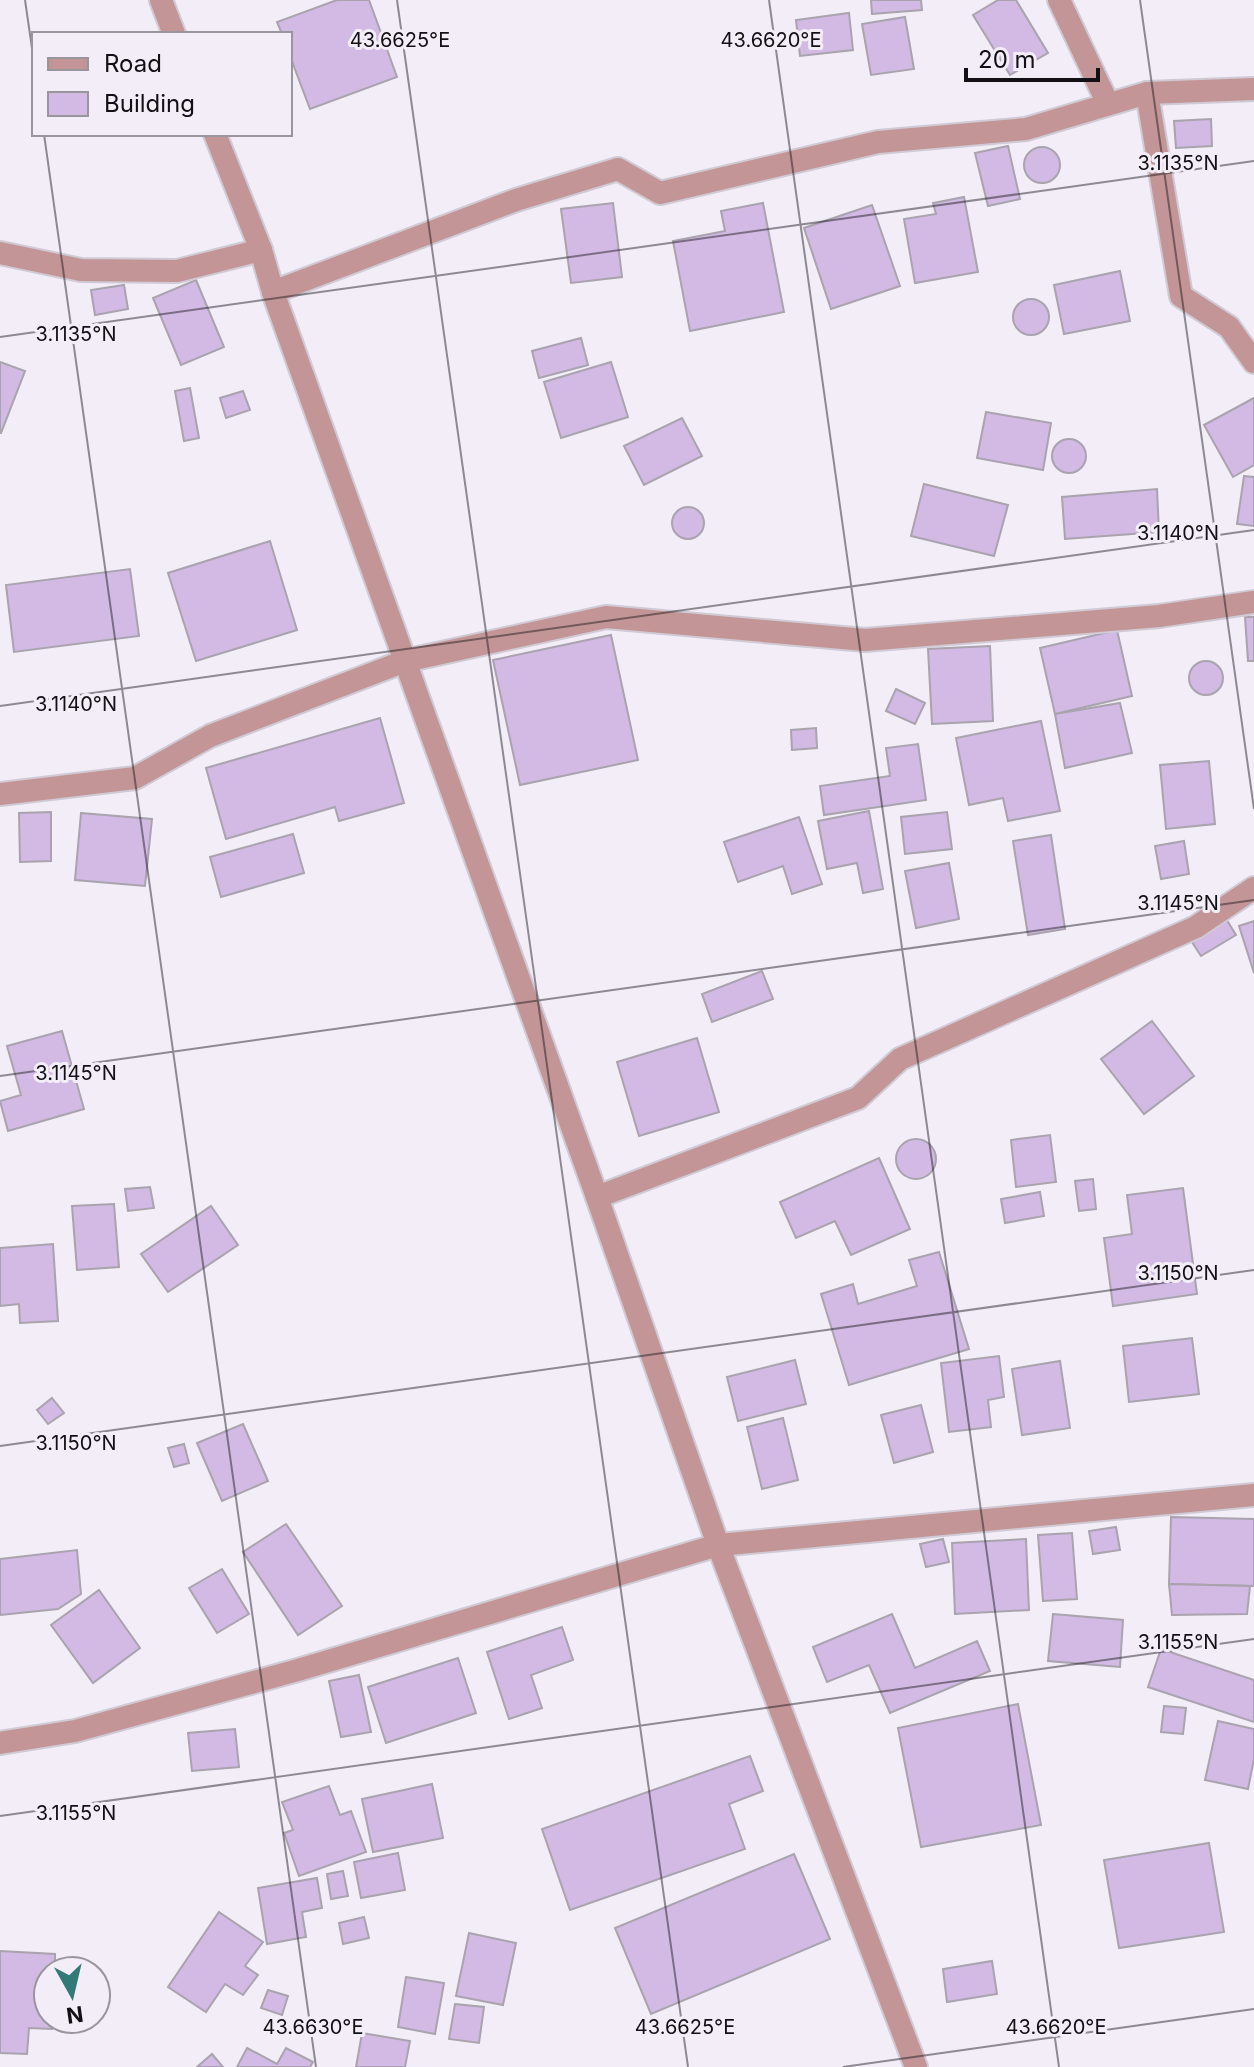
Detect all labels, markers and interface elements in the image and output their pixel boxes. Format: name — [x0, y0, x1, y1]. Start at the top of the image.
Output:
text: 43.6625°E — [350, 28, 450, 52]
text: 43.6620°E — [721, 28, 821, 52]
legend — [32, 32, 292, 136]
scale bar — [966, 32, 1098, 82]
text: 20 m — [978, 45, 1036, 74]
text: Road — [104, 49, 162, 78]
text: Building — [104, 89, 195, 118]
text: 3.1135°N — [1138, 151, 1218, 175]
text: 3.1135°N — [36, 322, 116, 346]
text: 3.1140°N — [1137, 521, 1219, 545]
text: 3.1140°N — [35, 692, 117, 716]
text: 3.1145°N — [1137, 891, 1219, 915]
text: 3.1145°N — [35, 1061, 117, 1085]
text: 3.1150°N — [1137, 1261, 1219, 1285]
text: 3.1150°N — [35, 1431, 117, 1455]
text: 3.1155°N — [1138, 1630, 1218, 1654]
text: 3.1155°N — [36, 1801, 116, 1825]
north arrow — [32, 1955, 112, 2035]
text: N — [65, 2001, 85, 2029]
text: 43.6630°E — [263, 2015, 364, 2039]
text: 43.6625°E — [635, 2015, 735, 2039]
text: 43.6620°E — [1006, 2015, 1106, 2039]

